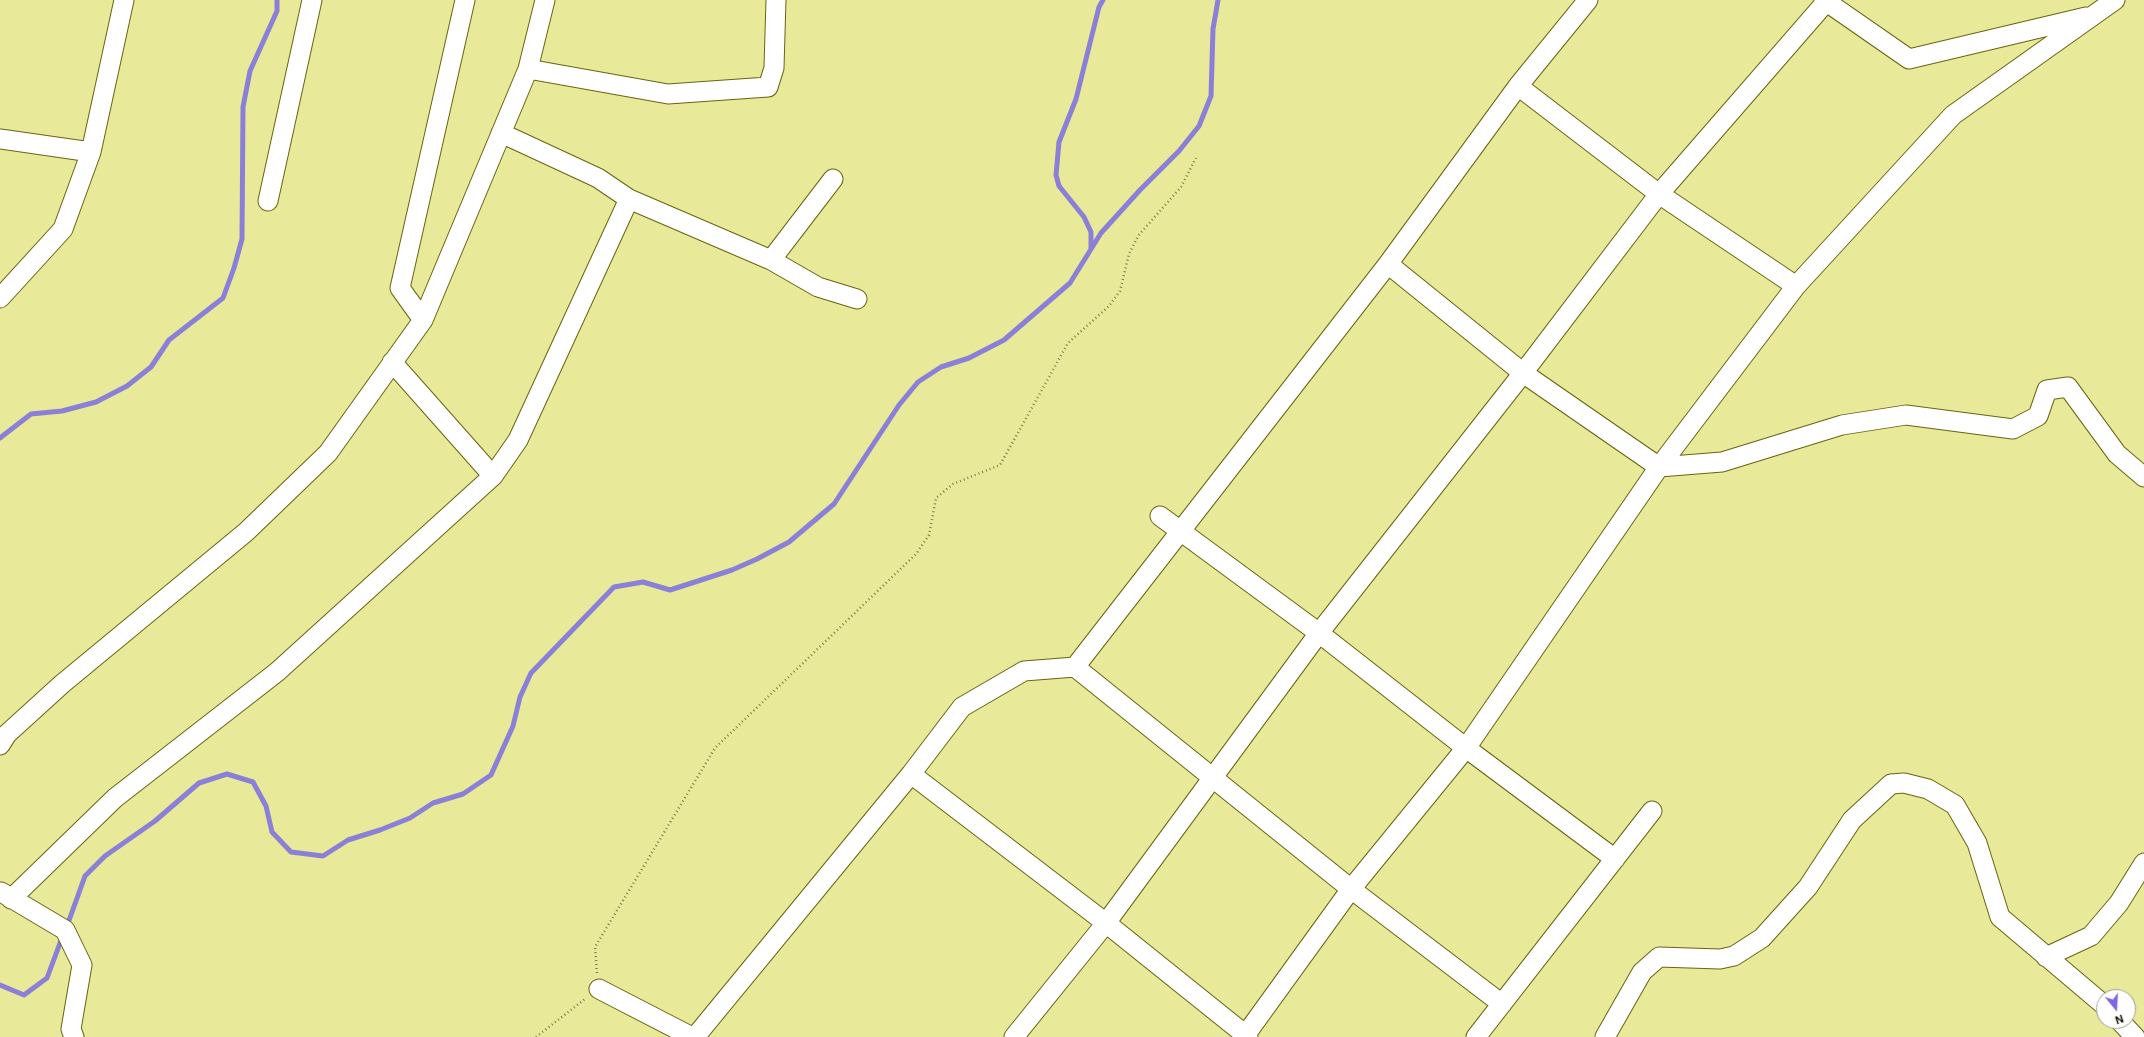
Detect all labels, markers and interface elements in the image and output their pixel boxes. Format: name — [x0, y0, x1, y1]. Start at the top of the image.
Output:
north arrow — [2096, 989, 2136, 1029]
text: N — [2113, 1012, 2125, 1027]

